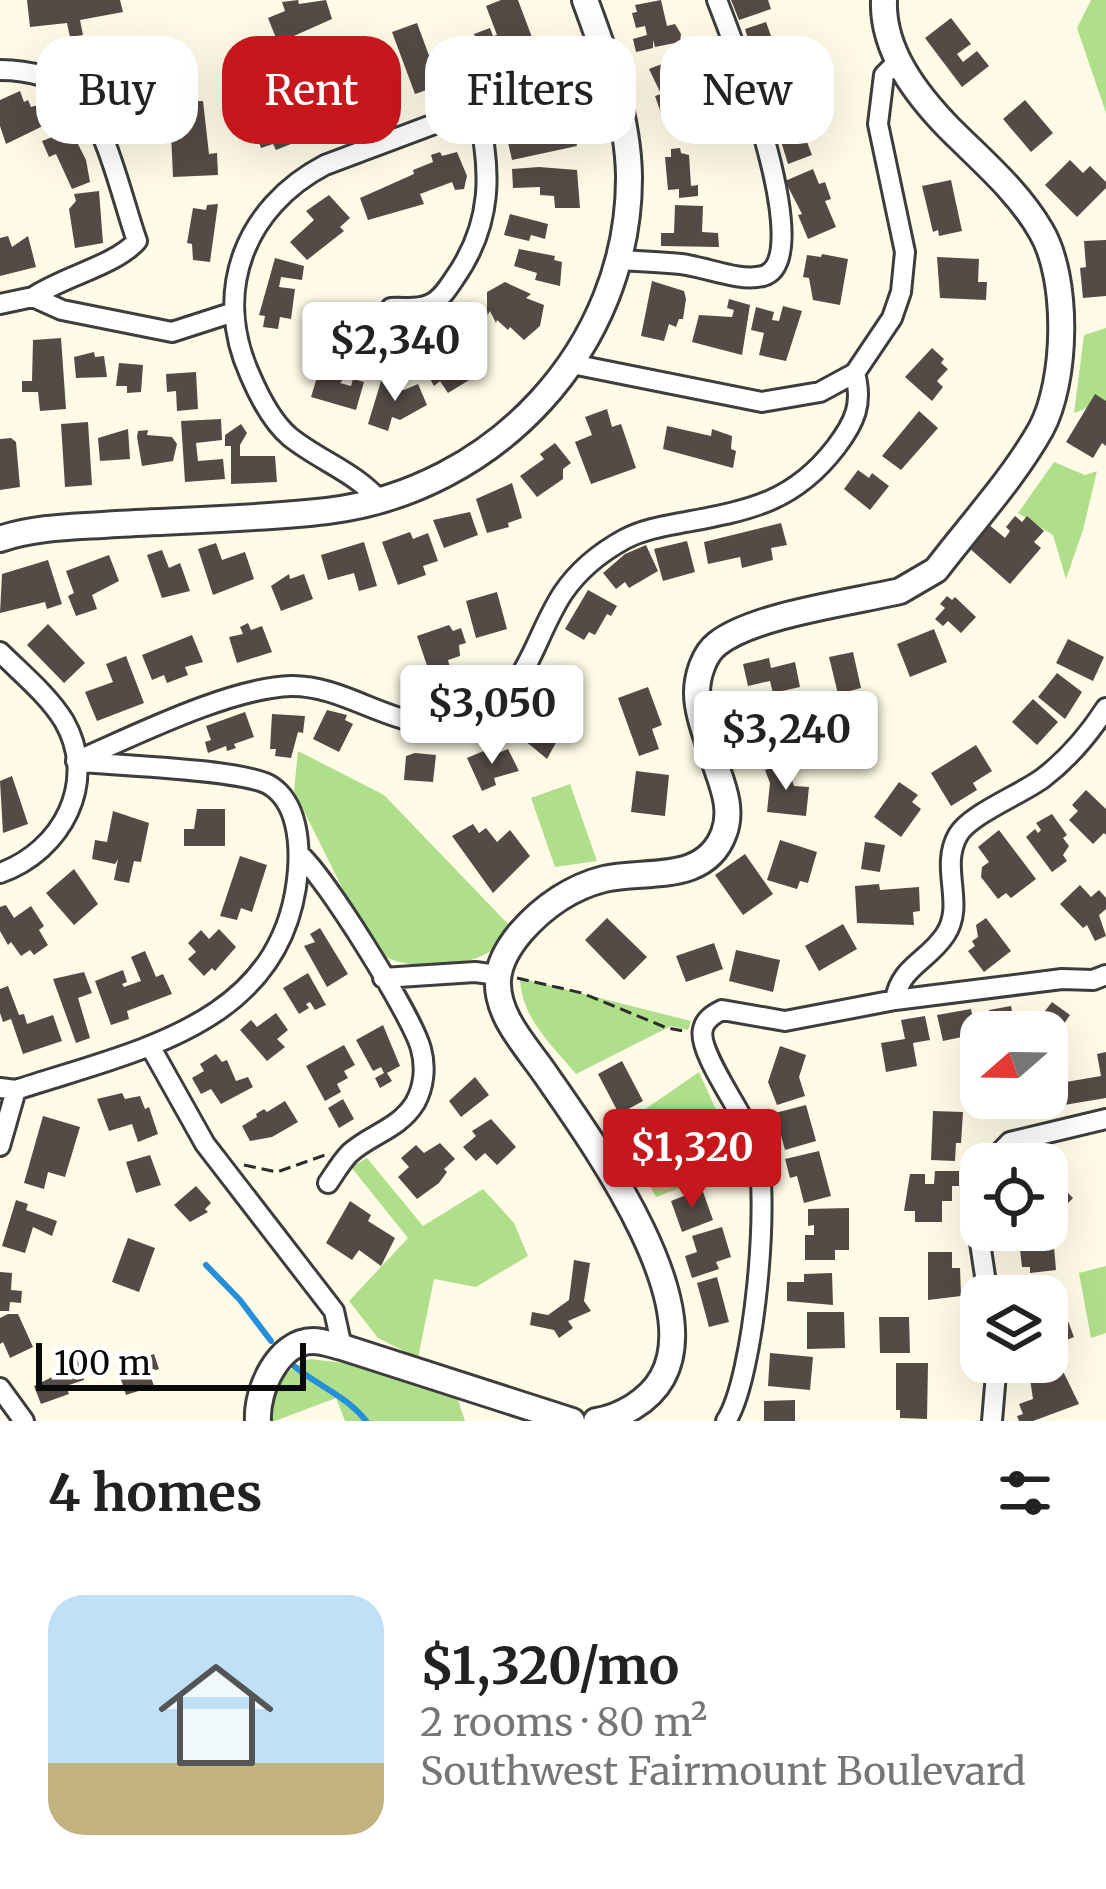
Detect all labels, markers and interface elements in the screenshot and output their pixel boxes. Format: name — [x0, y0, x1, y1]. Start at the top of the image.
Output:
chip: Buy — [36, 36, 198, 144]
chip: Rent — [222, 36, 401, 144]
chip: Filters — [425, 36, 636, 144]
chip: New — [660, 36, 834, 144]
pin: $2,340 — [297, 302, 493, 404]
text: $2,340 — [329, 316, 461, 365]
pin: $3,050 — [394, 665, 590, 767]
text: $3,050 — [427, 679, 557, 728]
pin: $3,240 — [688, 691, 884, 793]
text: $3,240 — [721, 705, 851, 754]
north arrow — [960, 1011, 1068, 1119]
map controls — [960, 1011, 1068, 1383]
pin: $1,320 — [594, 1109, 790, 1211]
text: $1,320 — [630, 1123, 754, 1172]
button: locate — [960, 1143, 1068, 1251]
button: layers — [960, 1275, 1068, 1383]
scale bar — [36, 1337, 306, 1390]
text: 100 m — [54, 1343, 151, 1384]
icon: filters — [992, 1460, 1058, 1526]
text: 4 homes — [48, 1461, 262, 1525]
text: $1,320/mo — [420, 1634, 679, 1698]
icon: home — [144, 1643, 288, 1787]
text: 2 rooms · 80 m² — [420, 1698, 707, 1747]
text: Southwest Fairmount Boulevard — [420, 1747, 1026, 1796]

